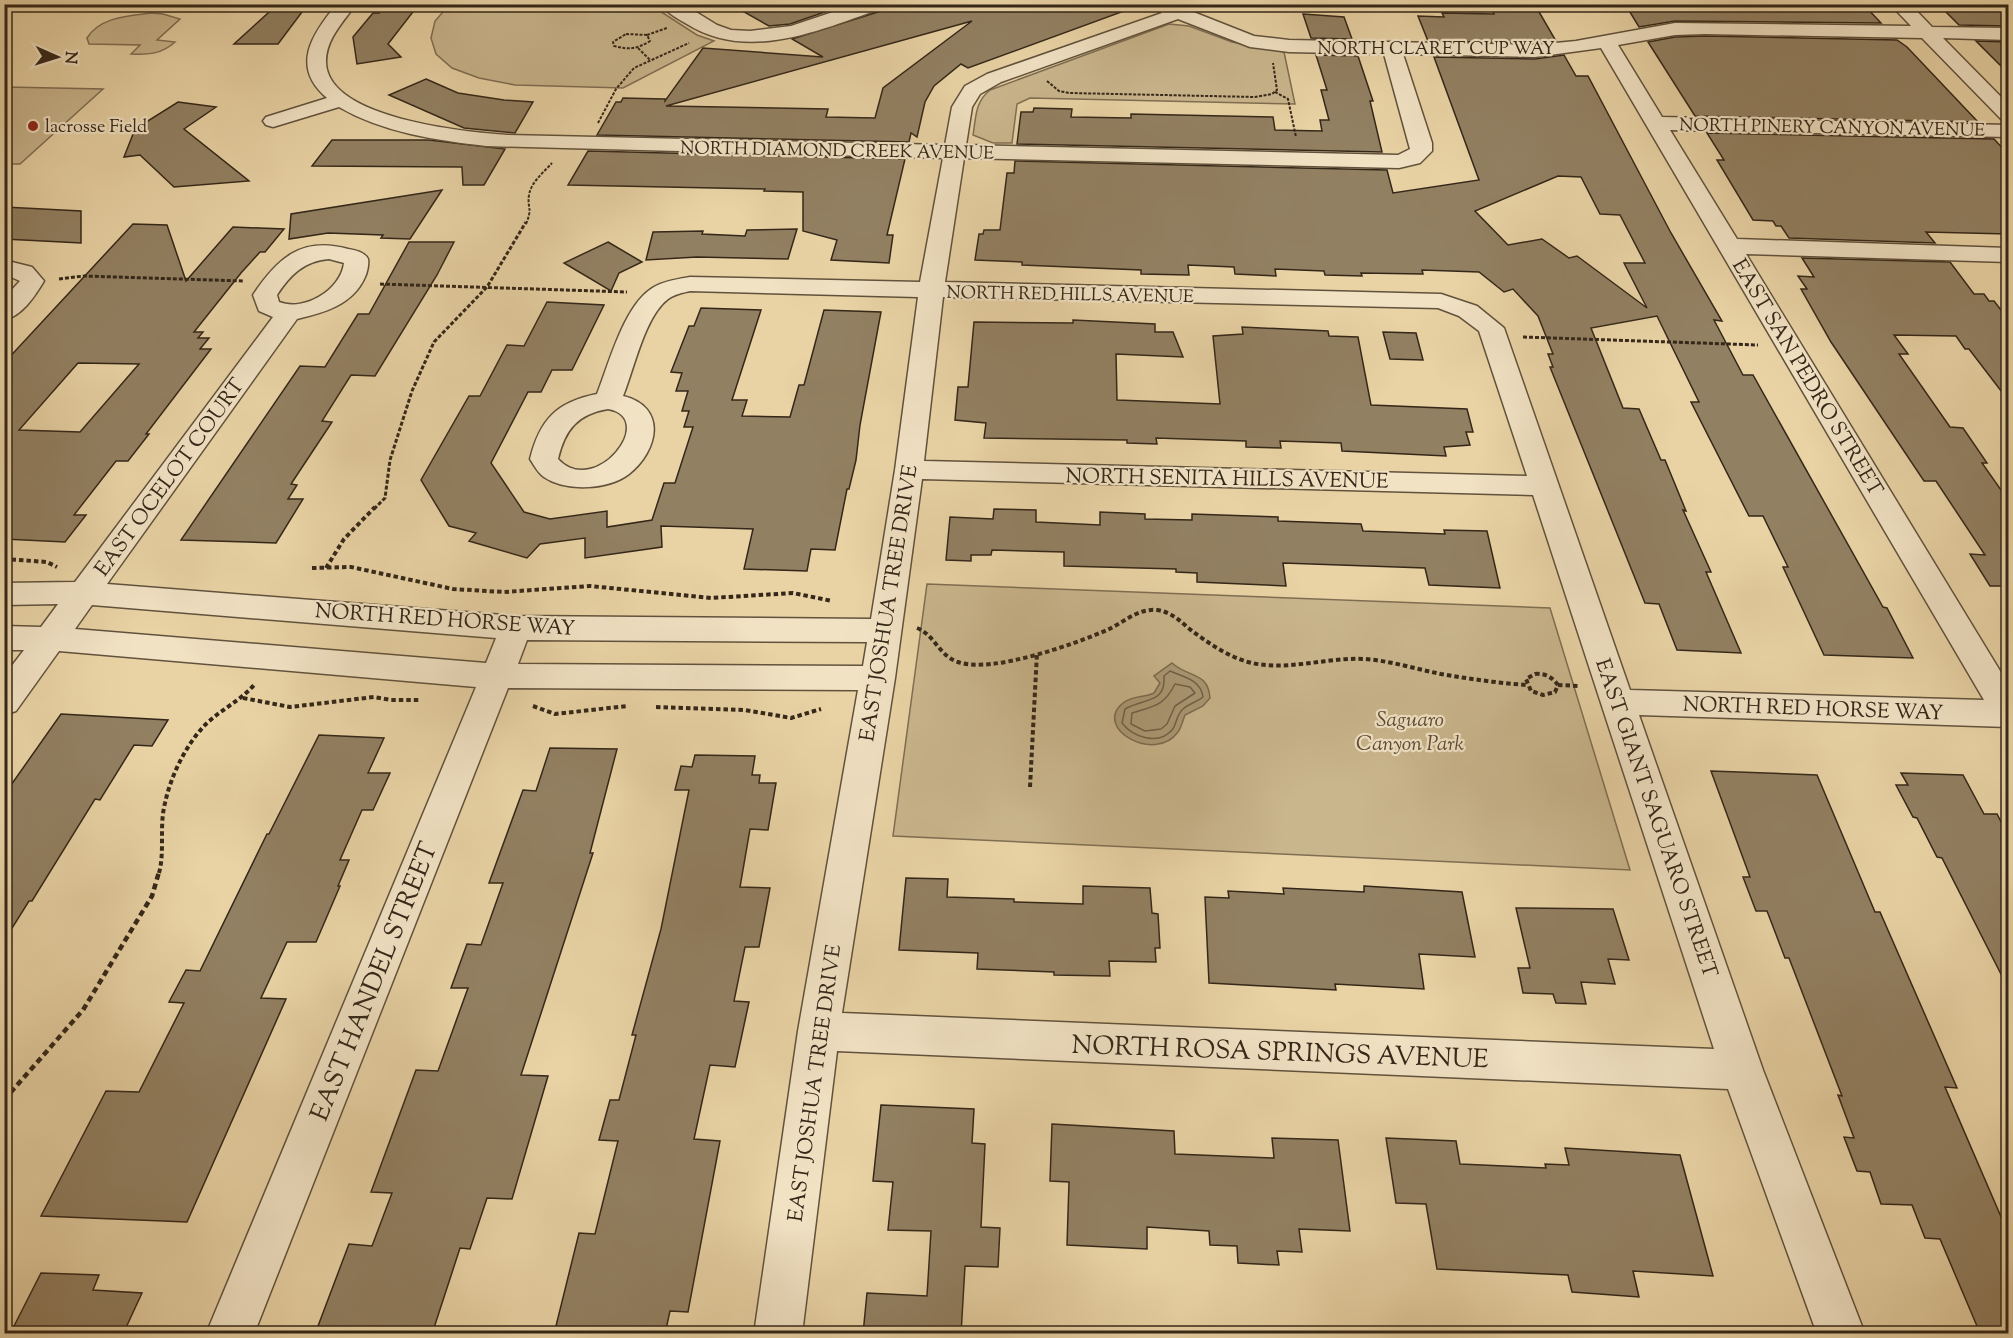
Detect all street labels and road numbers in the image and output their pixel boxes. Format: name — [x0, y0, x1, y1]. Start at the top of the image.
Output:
street label: NORTH CLARET CUP WAY — [1317, 37, 1555, 63]
street label: NORTH PINERY CANYON AVENUE — [1679, 113, 1985, 145]
street label: NORTH DIAMOND CREEK AVENUE — [680, 136, 994, 168]
street label: EAST SAN PEDRO STREET — [1723, 254, 1889, 502]
street label: NORTH RED HILLS AVENUE — [946, 281, 1194, 311]
street label: EAST OCELOT COURT — [88, 373, 253, 583]
street label: NORTH SENITA HILLS AVENUE — [1065, 462, 1389, 498]
street label: EAST JOSHUA TREE DRIVE — [853, 463, 927, 744]
street label: NORTH RED HORSE WAY — [314, 597, 576, 645]
street label: EAST GIANT SAGUARO STREET — [1586, 655, 1724, 982]
street label: NORTH RED HORSE WAY — [1682, 690, 1944, 730]
street label: EAST HANDEL STREET — [302, 837, 448, 1127]
street label: EAST JOSHUA TREE DRIVE — [782, 942, 850, 1224]
street label: NORTH ROSA SPRINGS AVENUE — [1071, 1028, 1489, 1079]

